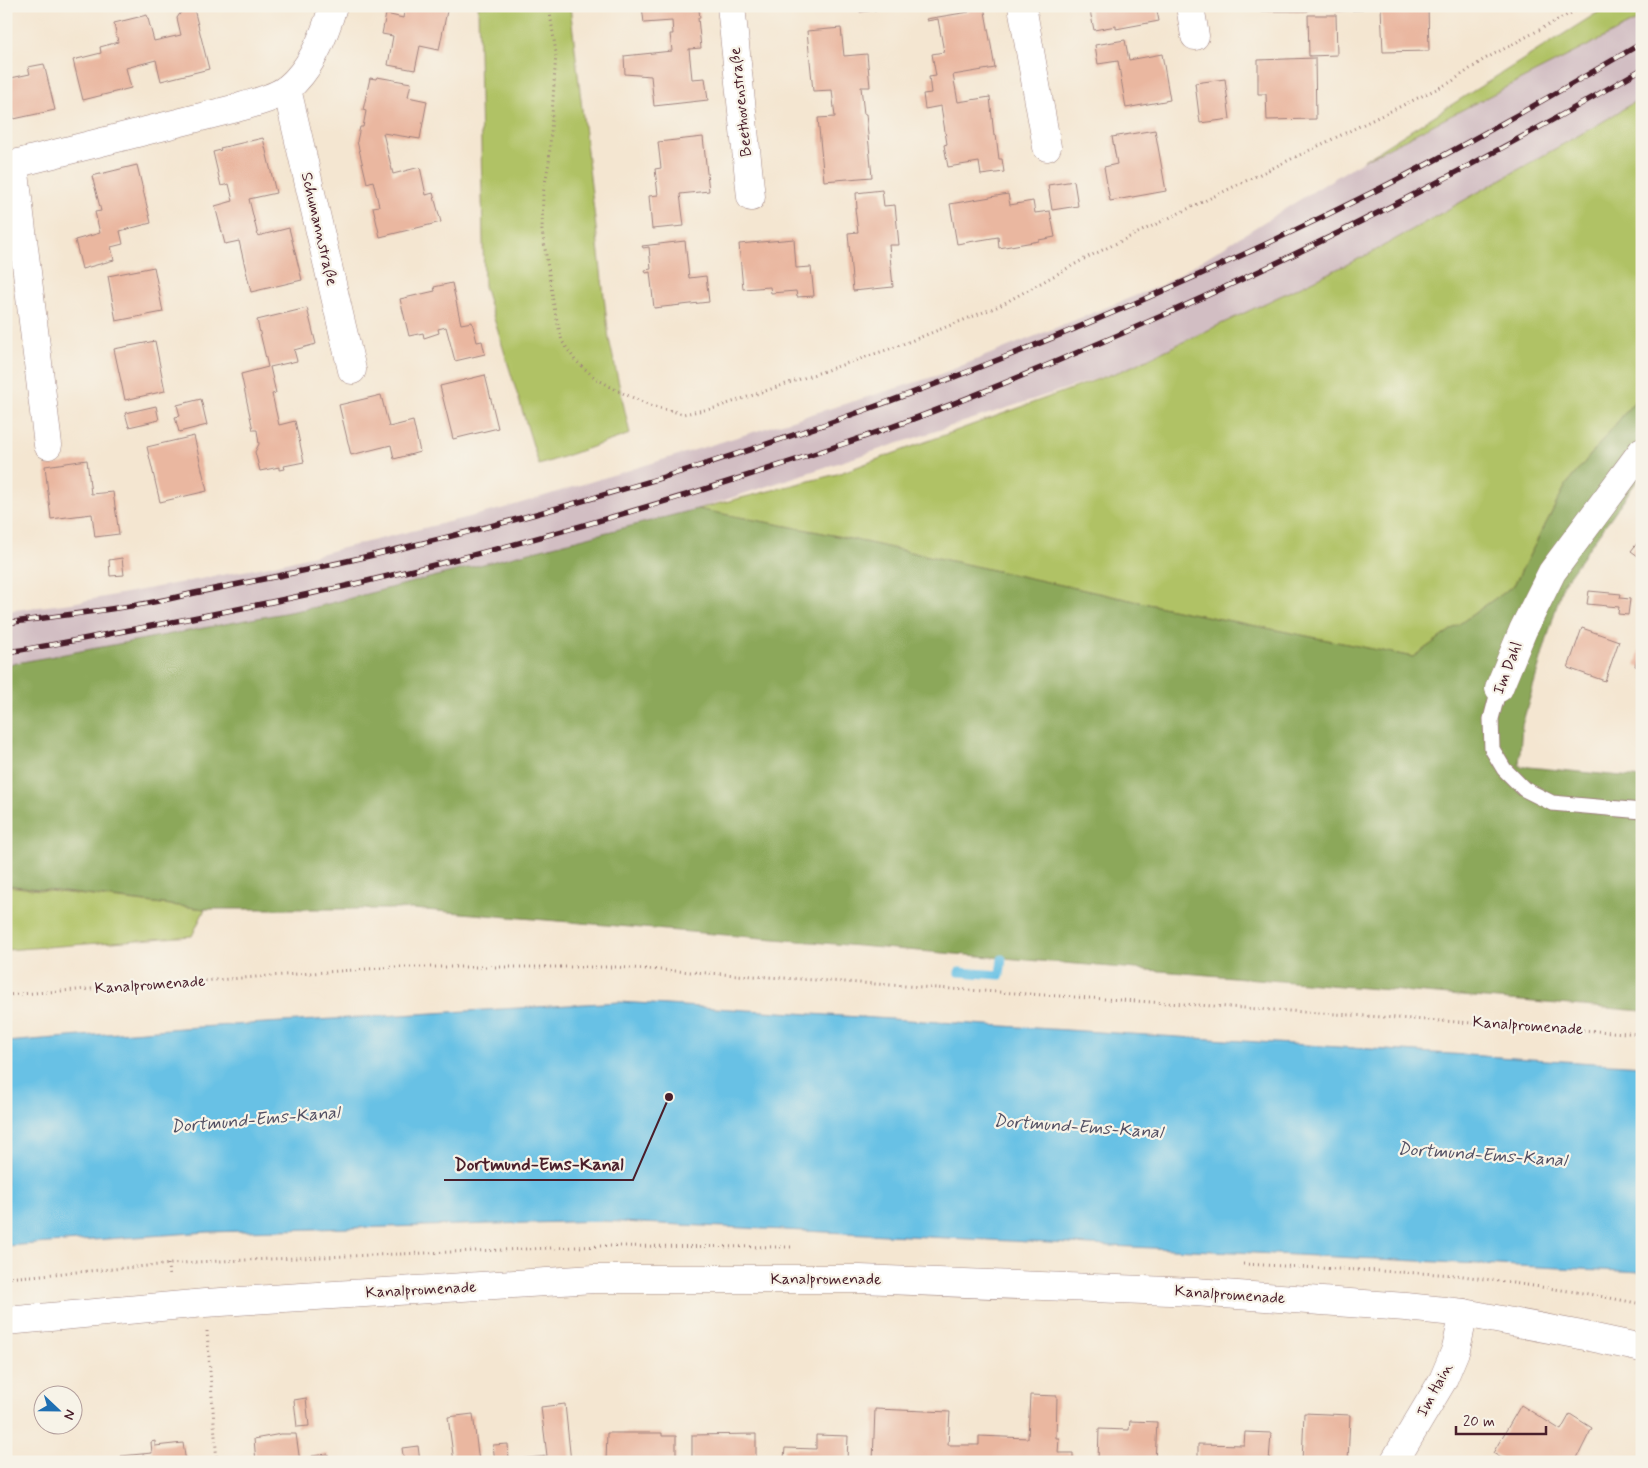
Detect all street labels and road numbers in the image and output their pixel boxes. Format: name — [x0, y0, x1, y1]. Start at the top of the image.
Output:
street label: Beethovenstraße — [725, 46, 757, 158]
street label: Schumannstraße — [296, 170, 342, 288]
street label: Im Dahl — [1488, 639, 1528, 697]
street label: Kanalpromenade — [94, 971, 207, 999]
street label: Kanalpromenade — [1472, 1012, 1585, 1040]
street label: Kanalpromenade — [770, 1269, 882, 1290]
street label: Kanalpromenade — [365, 1277, 478, 1303]
street label: Kanalpromenade — [1174, 1281, 1287, 1309]
street label: Im Hain — [1412, 1359, 1458, 1421]

